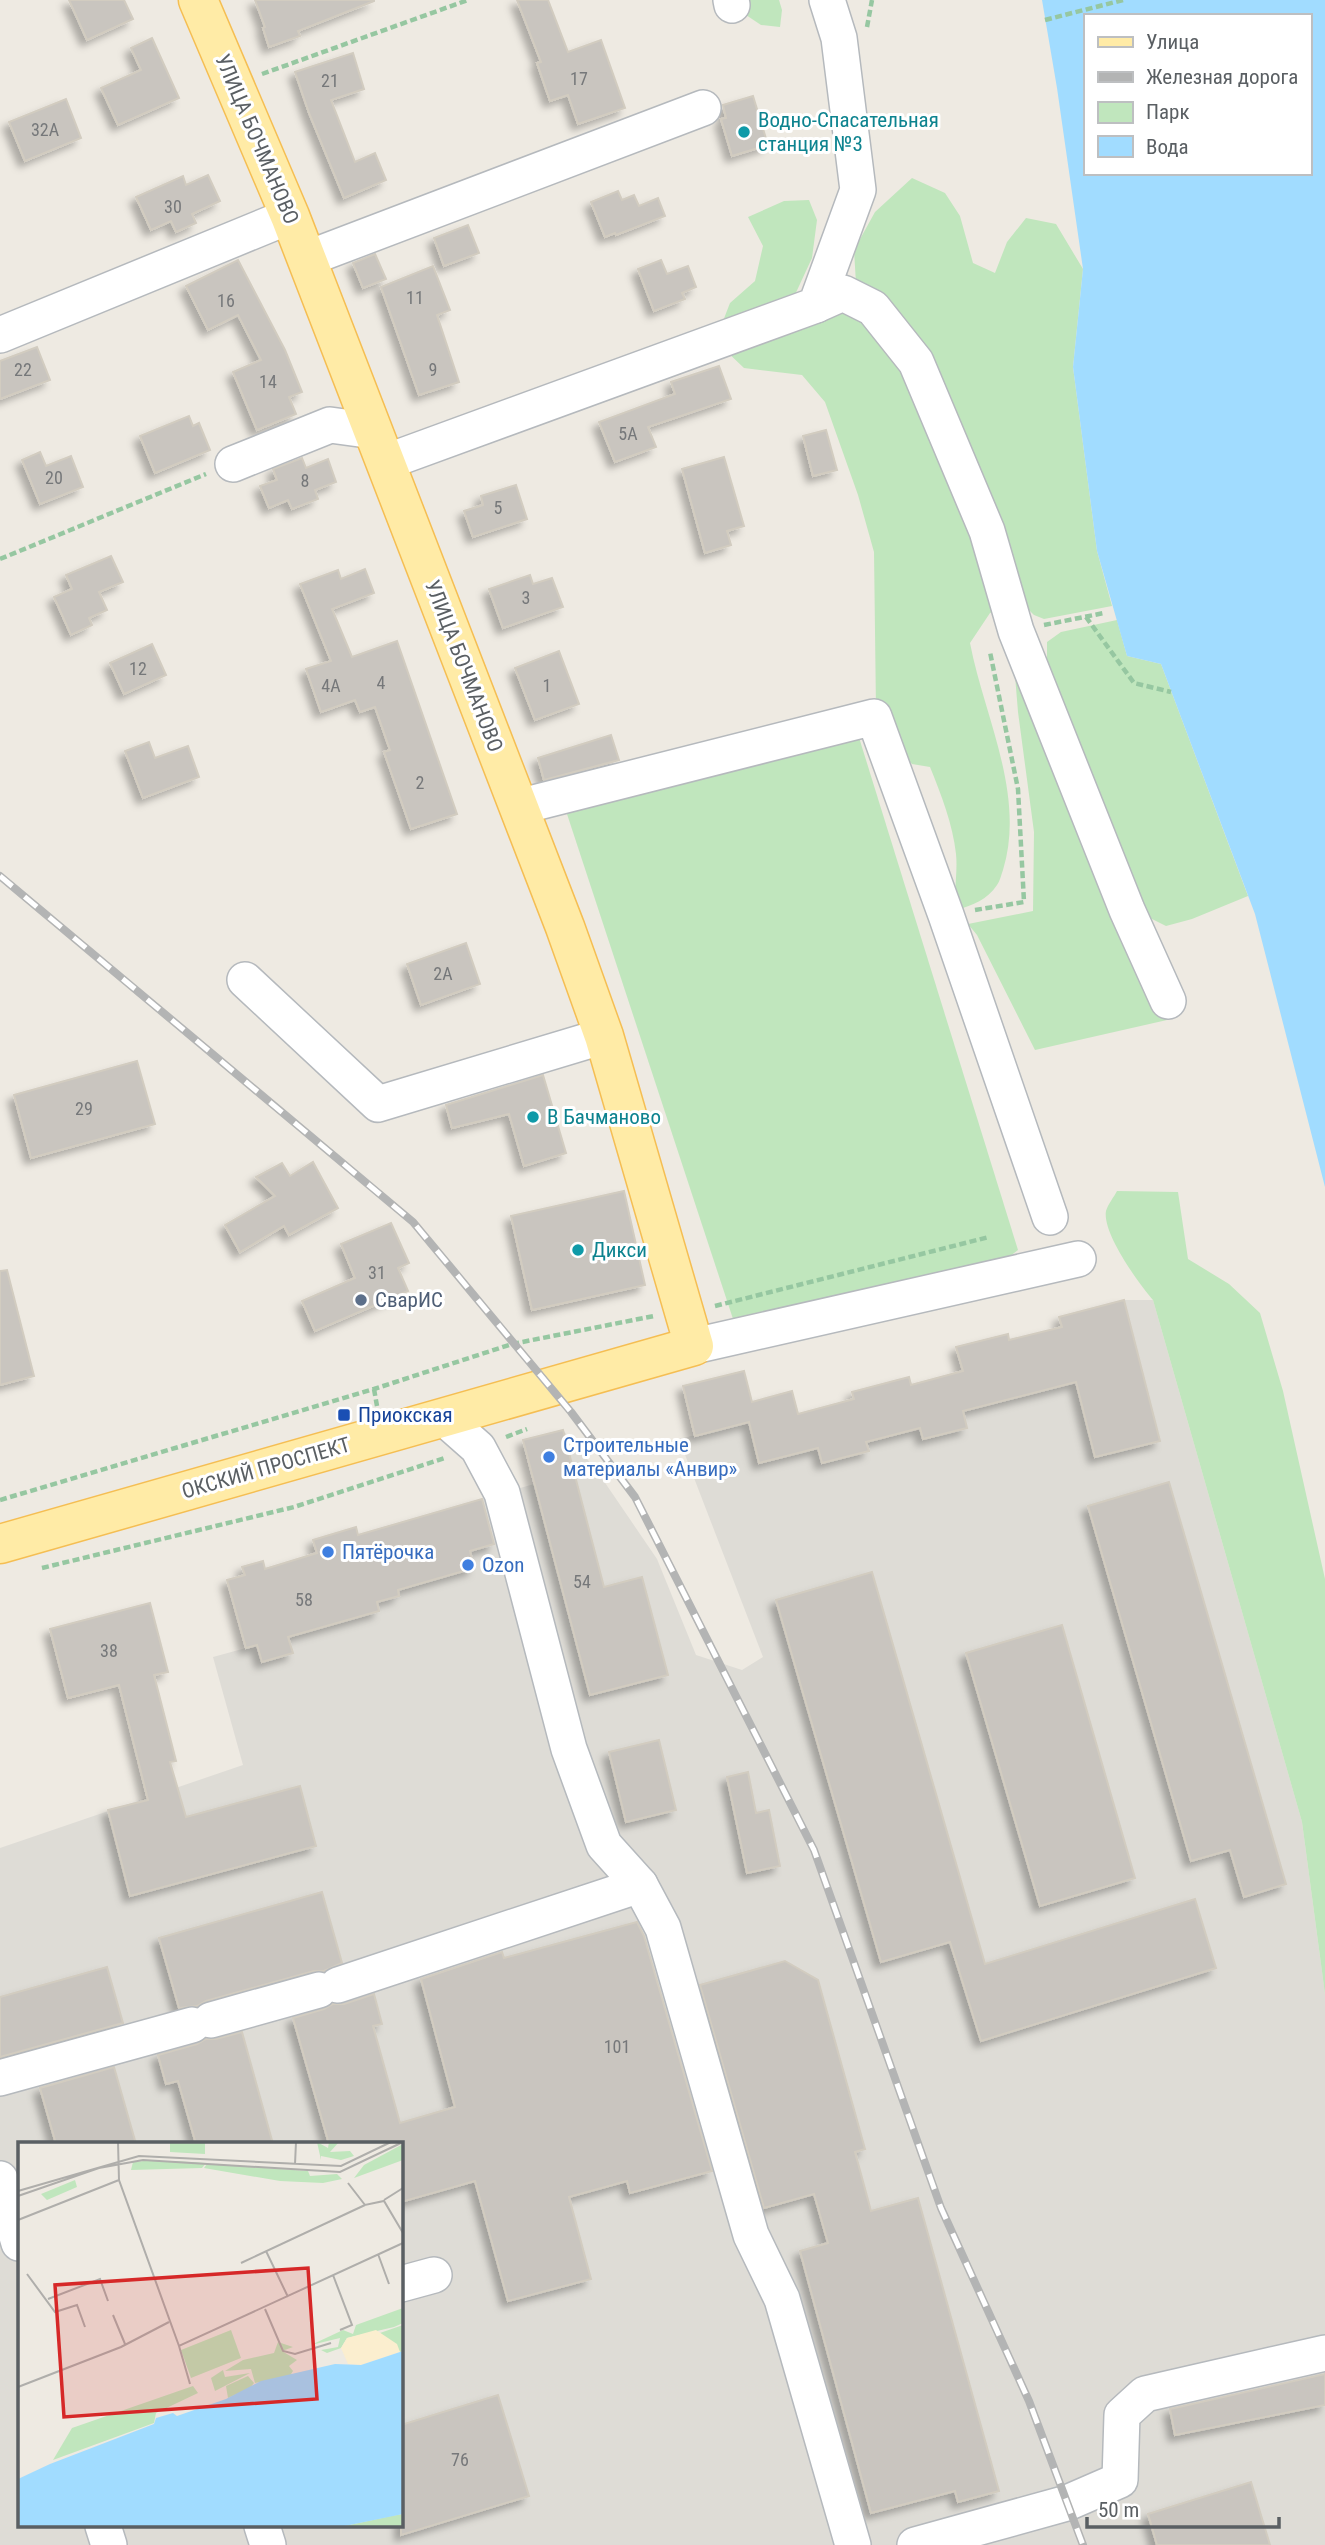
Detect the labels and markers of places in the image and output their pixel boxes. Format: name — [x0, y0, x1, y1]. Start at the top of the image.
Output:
place label: Водно-Спасательная станция №3 — [758, 108, 939, 156]
marker: Водно-Спасательная станция №3 — [736, 124, 752, 140]
place label: В Бачманово — [547, 1105, 661, 1129]
marker: В Бачманово — [525, 1109, 541, 1125]
place label: Дикси — [592, 1238, 647, 1262]
marker: Дикси — [570, 1242, 586, 1258]
place label: СварИС — [375, 1288, 443, 1312]
marker: СварИС — [353, 1292, 369, 1308]
place label: Приокская — [358, 1403, 453, 1427]
marker: Приокская — [336, 1407, 352, 1423]
place label: Строительные материалы «Анвир» — [563, 1433, 738, 1481]
marker: Строительные материалы «Анвир» — [541, 1449, 557, 1465]
place label: Пятёрочка — [342, 1540, 434, 1564]
marker: Пятёрочка — [320, 1544, 336, 1560]
place label: Ozon — [482, 1553, 524, 1577]
marker: Ozon — [460, 1557, 476, 1573]

